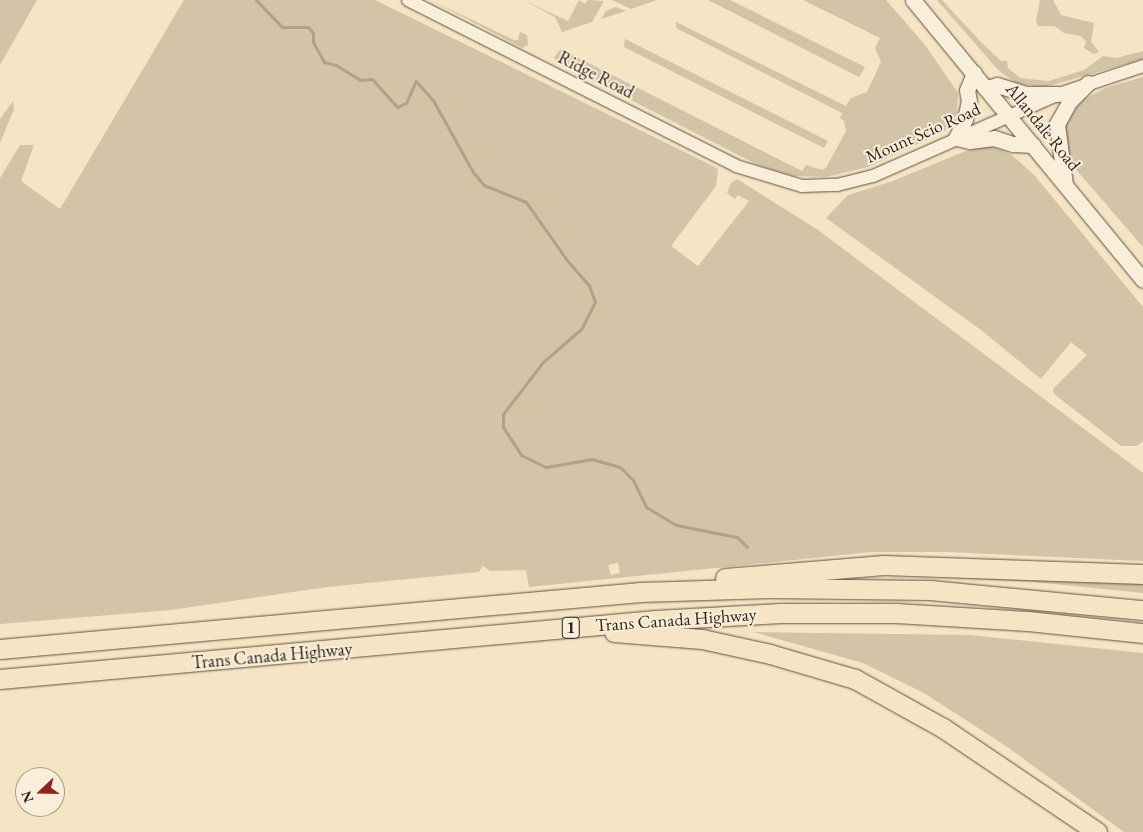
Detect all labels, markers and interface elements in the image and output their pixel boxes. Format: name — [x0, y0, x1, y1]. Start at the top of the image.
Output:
street label: Ridge Road — [554, 47, 638, 103]
street label: Allandale Road — [1001, 79, 1085, 175]
street label: Mount Scio Road — [862, 98, 984, 168]
street label: Trans Canada Highway — [595, 604, 757, 636]
road number: 1 — [561, 614, 581, 641]
street label: Trans Canada Highway — [191, 638, 353, 674]
north arrow — [15, 767, 65, 817]
text: N — [17, 789, 37, 806]

